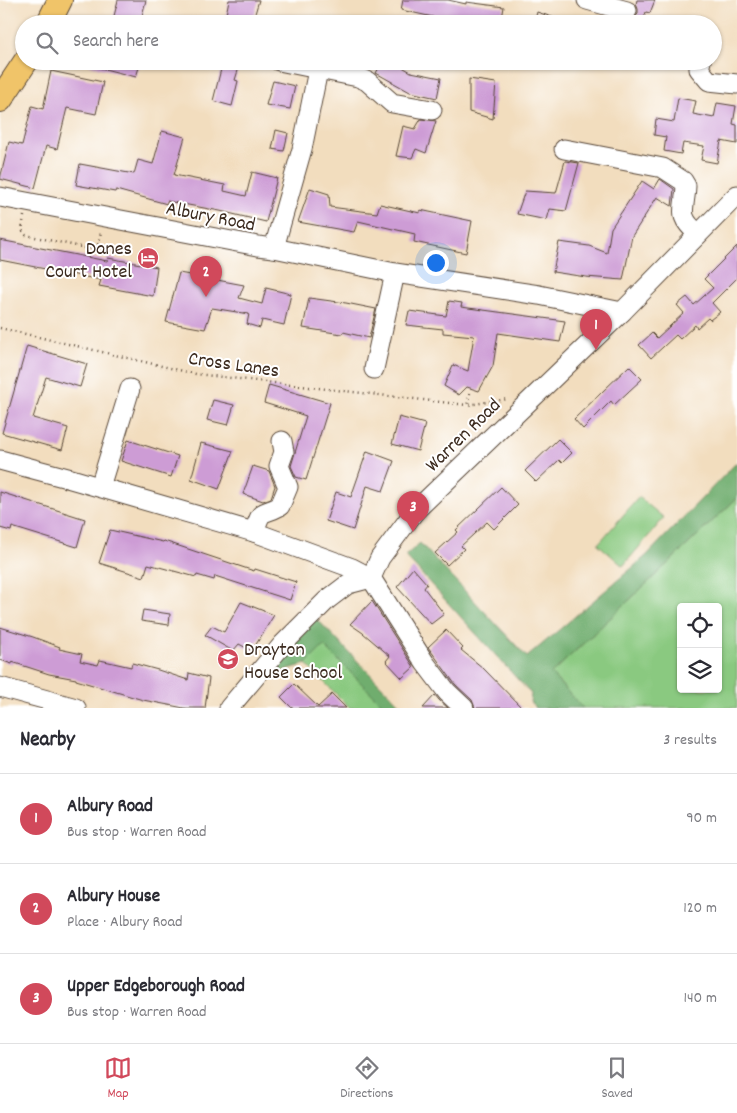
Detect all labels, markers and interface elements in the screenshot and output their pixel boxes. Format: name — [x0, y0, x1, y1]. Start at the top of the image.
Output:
search box — [15, 15, 722, 70]
icon: search — [33, 29, 61, 57]
text: Search here — [73, 29, 159, 56]
street label: Albury Road — [163, 196, 258, 240]
place label: Danes Court Hotel — [45, 236, 132, 287]
hotel icon: Danes Court Hotel — [136, 246, 160, 270]
your location — [423, 250, 449, 276]
pin: 2 — [190, 256, 222, 297]
pin: 1 — [580, 309, 612, 350]
street label: Cross Lanes — [186, 346, 281, 386]
street label: Warren Road — [420, 393, 508, 479]
pin: 3 — [397, 491, 429, 532]
map controls — [677, 603, 722, 693]
button: locate — [677, 603, 722, 648]
place label: Drayton House School — [244, 637, 342, 688]
school or university icon: Drayton House School — [216, 647, 240, 671]
button: layers — [677, 648, 722, 693]
text: Nearby — [20, 726, 75, 756]
text: 3 results — [663, 729, 717, 752]
text: Albury Road — [67, 794, 153, 821]
text: 1 — [34, 807, 38, 830]
text: 90 m — [686, 807, 717, 830]
text: Bus stop · Warren Road — [67, 821, 207, 844]
text: Albury House — [67, 884, 160, 911]
text: 2 — [33, 897, 40, 920]
text: 120 m — [683, 897, 717, 920]
text: Place · Albury Road — [67, 911, 182, 934]
text: Upper Edgeborough Road — [67, 974, 245, 1001]
text: 3 — [32, 987, 40, 1010]
text: 140 m — [683, 987, 717, 1010]
text: Bus stop · Warren Road — [67, 1001, 207, 1024]
tab: Map — [104, 1054, 132, 1104]
tab: Directions — [340, 1054, 393, 1104]
tab: Saved — [602, 1054, 633, 1104]

